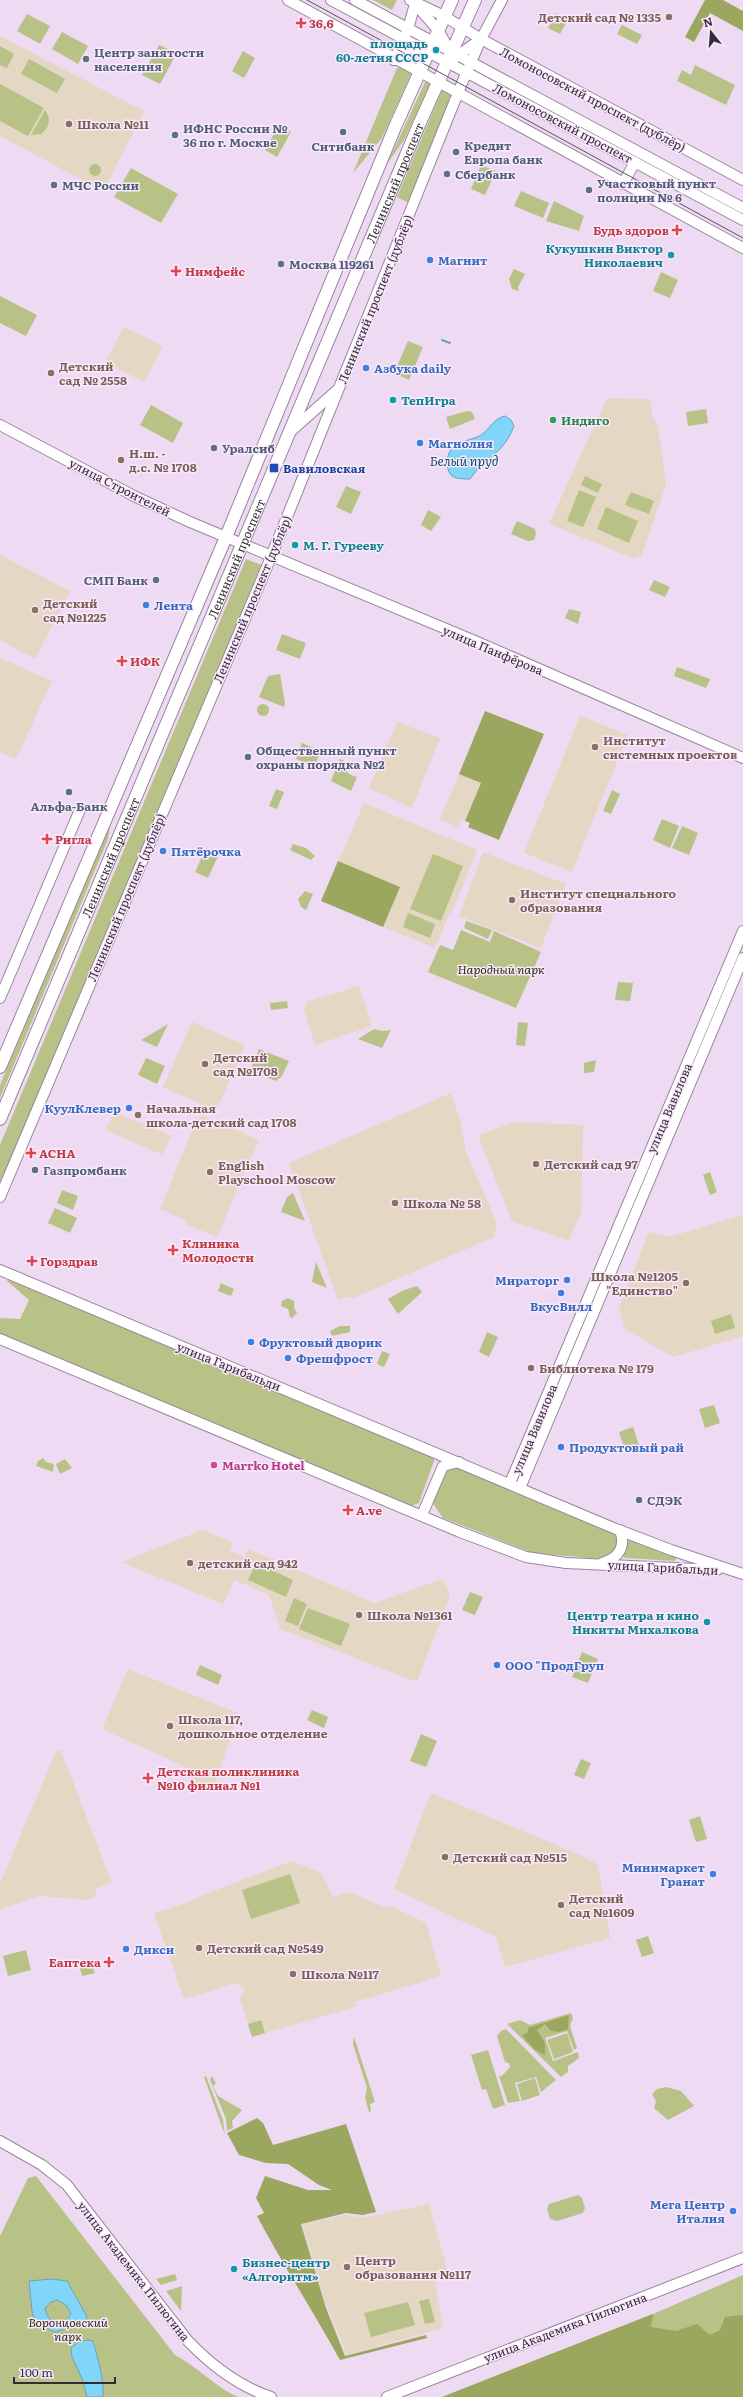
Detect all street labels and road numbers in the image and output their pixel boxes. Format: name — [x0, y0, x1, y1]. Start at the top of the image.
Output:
street label: Ломоносовский проспект (дублёр) — [498, 44, 688, 154]
street label: Ломоносовский проспект — [491, 80, 635, 166]
street label: Ленинский проспект — [361, 120, 428, 246]
street label: Ленинский проспект (дублёр) — [333, 212, 417, 386]
street label: улица Строителей — [66, 454, 174, 520]
street label: Ленинский проспект — [203, 496, 269, 622]
street label: Ленинский проспект (дублёр) — [208, 512, 296, 686]
street label: улица Панфёрова — [440, 621, 547, 680]
street label: Ленинский проспект — [77, 794, 144, 920]
street label: Ленинский проспект (дублёр) — [82, 810, 170, 984]
street label: улица Вавилова — [642, 1060, 696, 1156]
street label: улица Гарибальди — [174, 1337, 284, 1395]
street label: улица Вавилова — [507, 1381, 561, 1477]
street label: улица Гарибальди — [607, 1555, 719, 1579]
street label: улица Академика Пилюгина — [73, 2197, 195, 2345]
street label: улица Академика Пилюгина — [481, 2287, 650, 2367]

